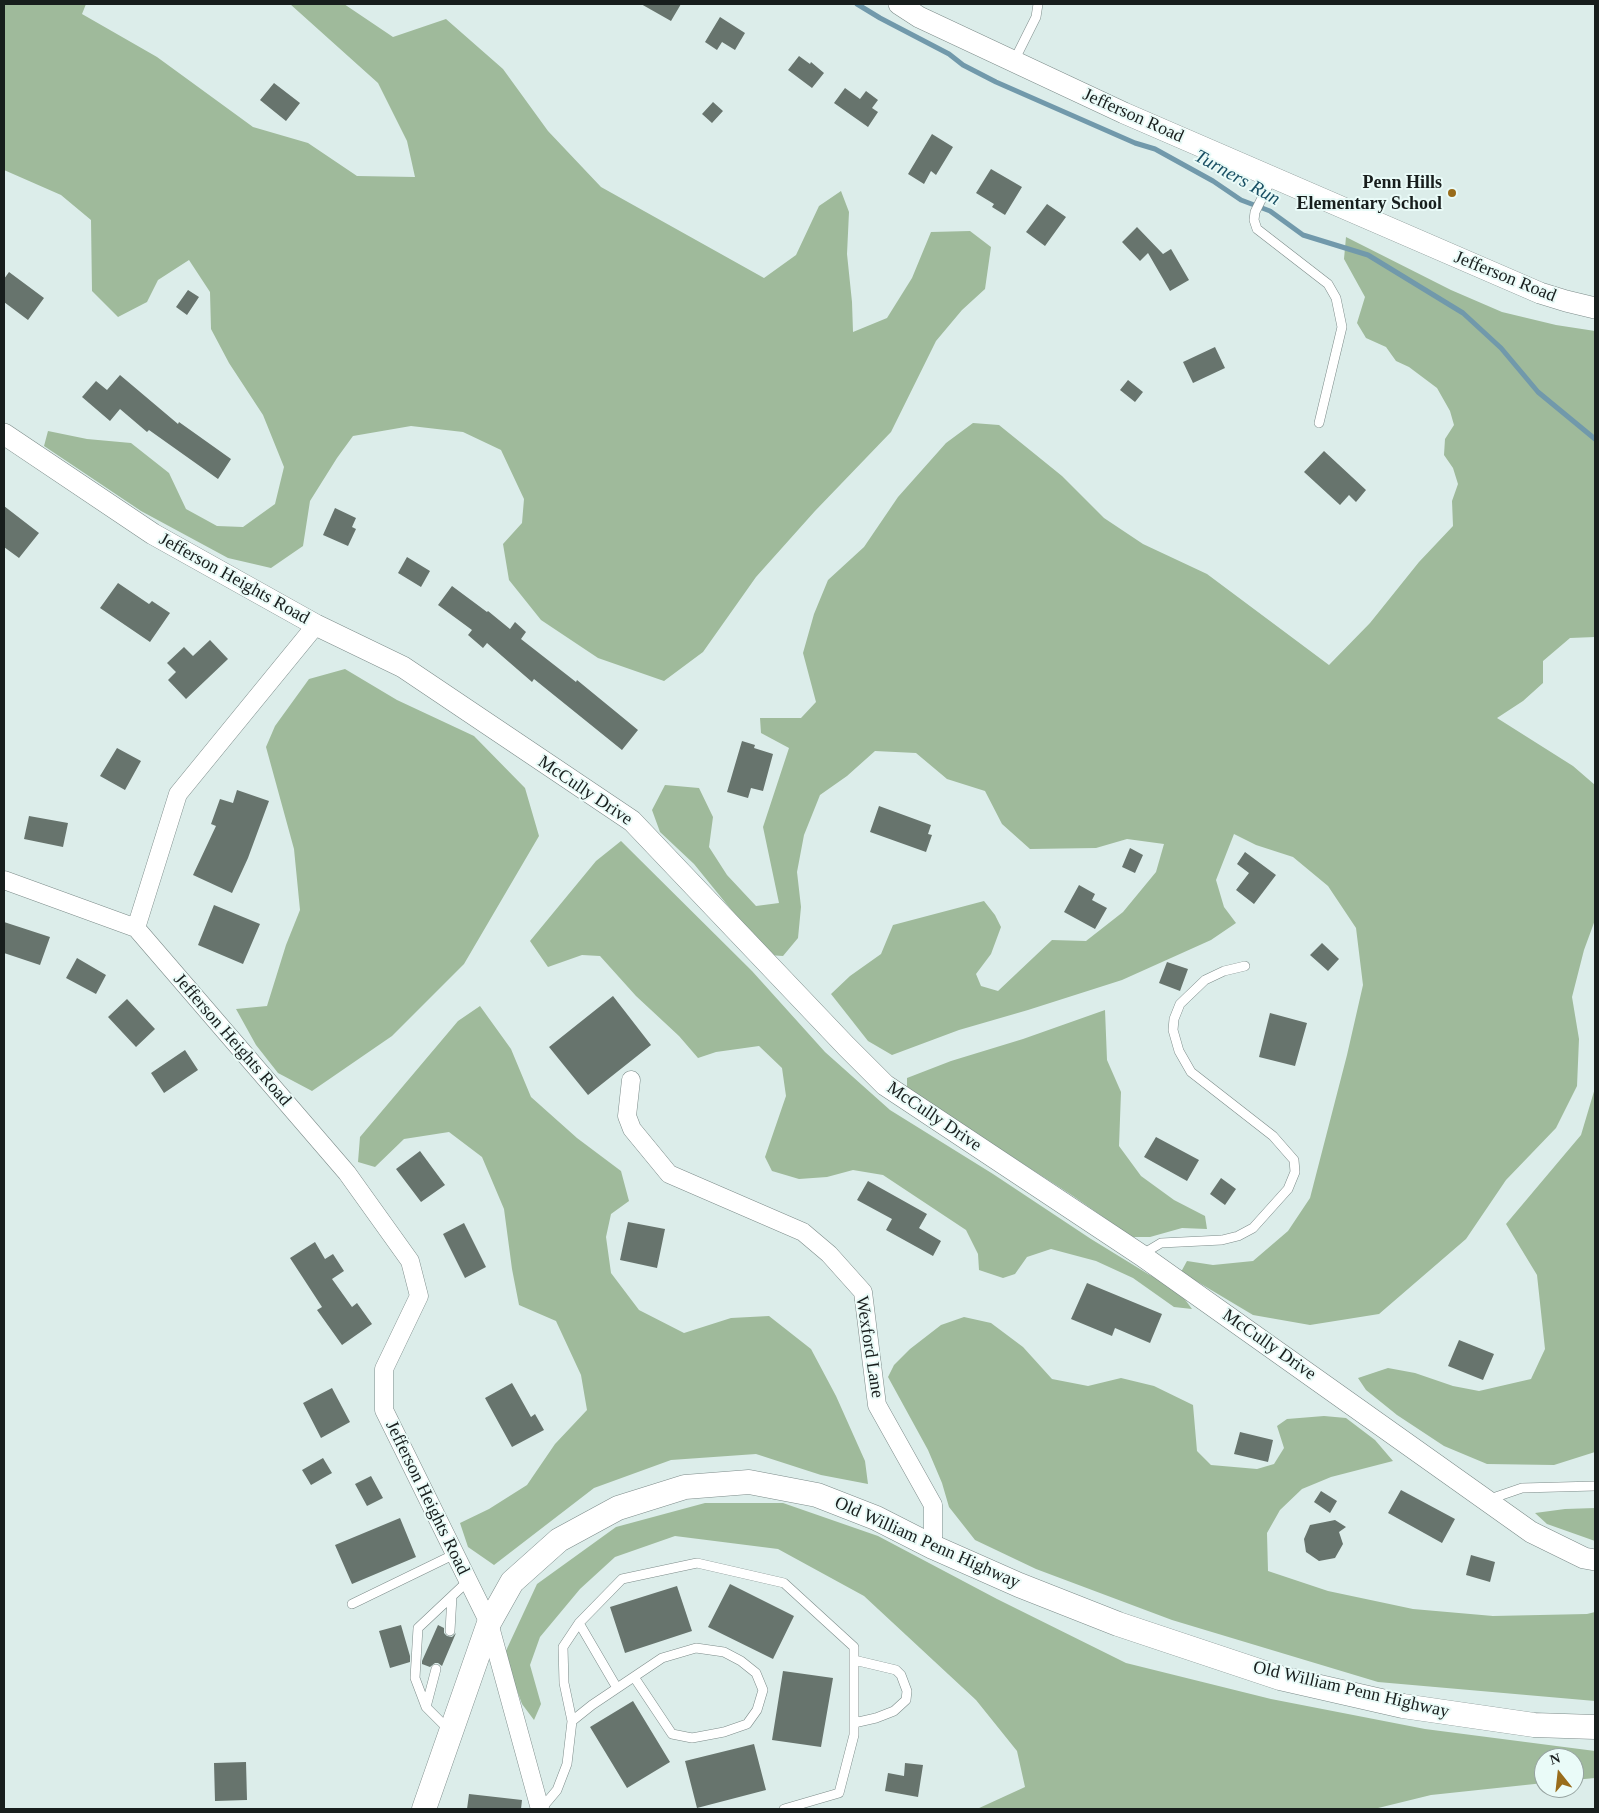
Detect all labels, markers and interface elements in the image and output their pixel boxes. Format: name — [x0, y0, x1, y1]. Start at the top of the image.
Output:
street label: Jefferson Road — [1079, 84, 1187, 148]
water label: Turners Run — [1190, 145, 1284, 211]
place label: Penn Hills Elementary School — [1297, 172, 1442, 214]
marker: Penn Hills Elementary School — [1446, 187, 1458, 199]
street label: Jefferson Road — [1451, 247, 1559, 307]
street label: Jefferson Heights Road — [155, 529, 313, 629]
street label: McCully Drive — [534, 751, 636, 831]
street label: Jefferson Heights Road — [169, 969, 295, 1111]
street label: McCully Drive — [883, 1077, 985, 1157]
street label: Wexford Lane — [850, 1294, 888, 1400]
street label: McCully Drive — [1218, 1305, 1320, 1385]
street label: Jefferson Heights Road — [380, 1417, 474, 1579]
street label: Old William Penn Highway — [831, 1492, 1023, 1594]
street label: Old William Penn Highway — [1251, 1657, 1451, 1723]
north arrow — [1534, 1748, 1584, 1798]
text: N — [1548, 1750, 1562, 1768]

